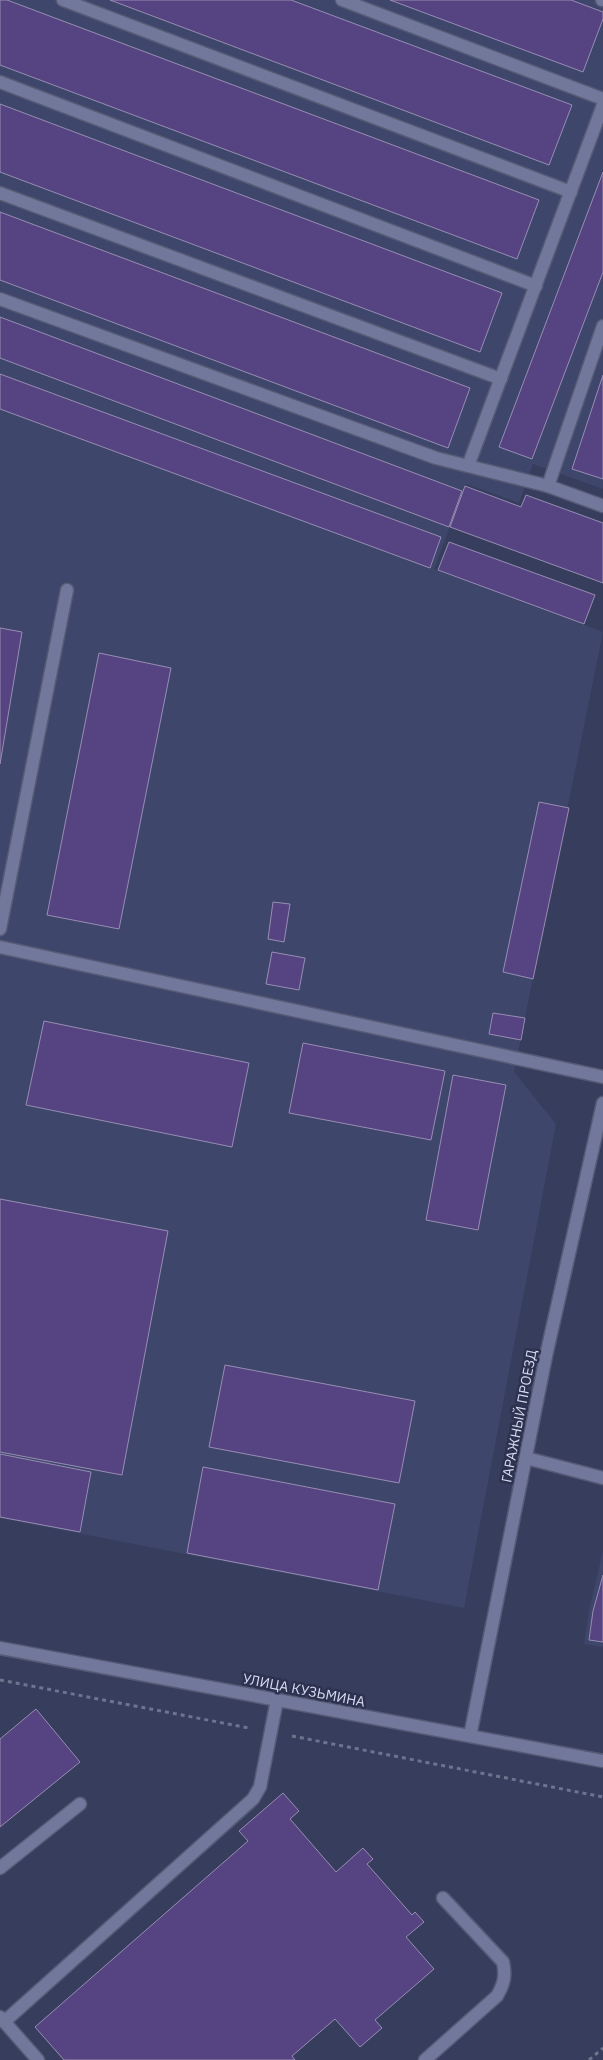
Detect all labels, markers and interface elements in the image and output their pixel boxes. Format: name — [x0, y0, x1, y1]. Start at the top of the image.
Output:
street label: ГАРАЖНЫЙ ПРОЕЗД — [496, 1348, 541, 1484]
street label: УЛИЦА КУЗЬМИНА — [241, 1669, 367, 1711]

